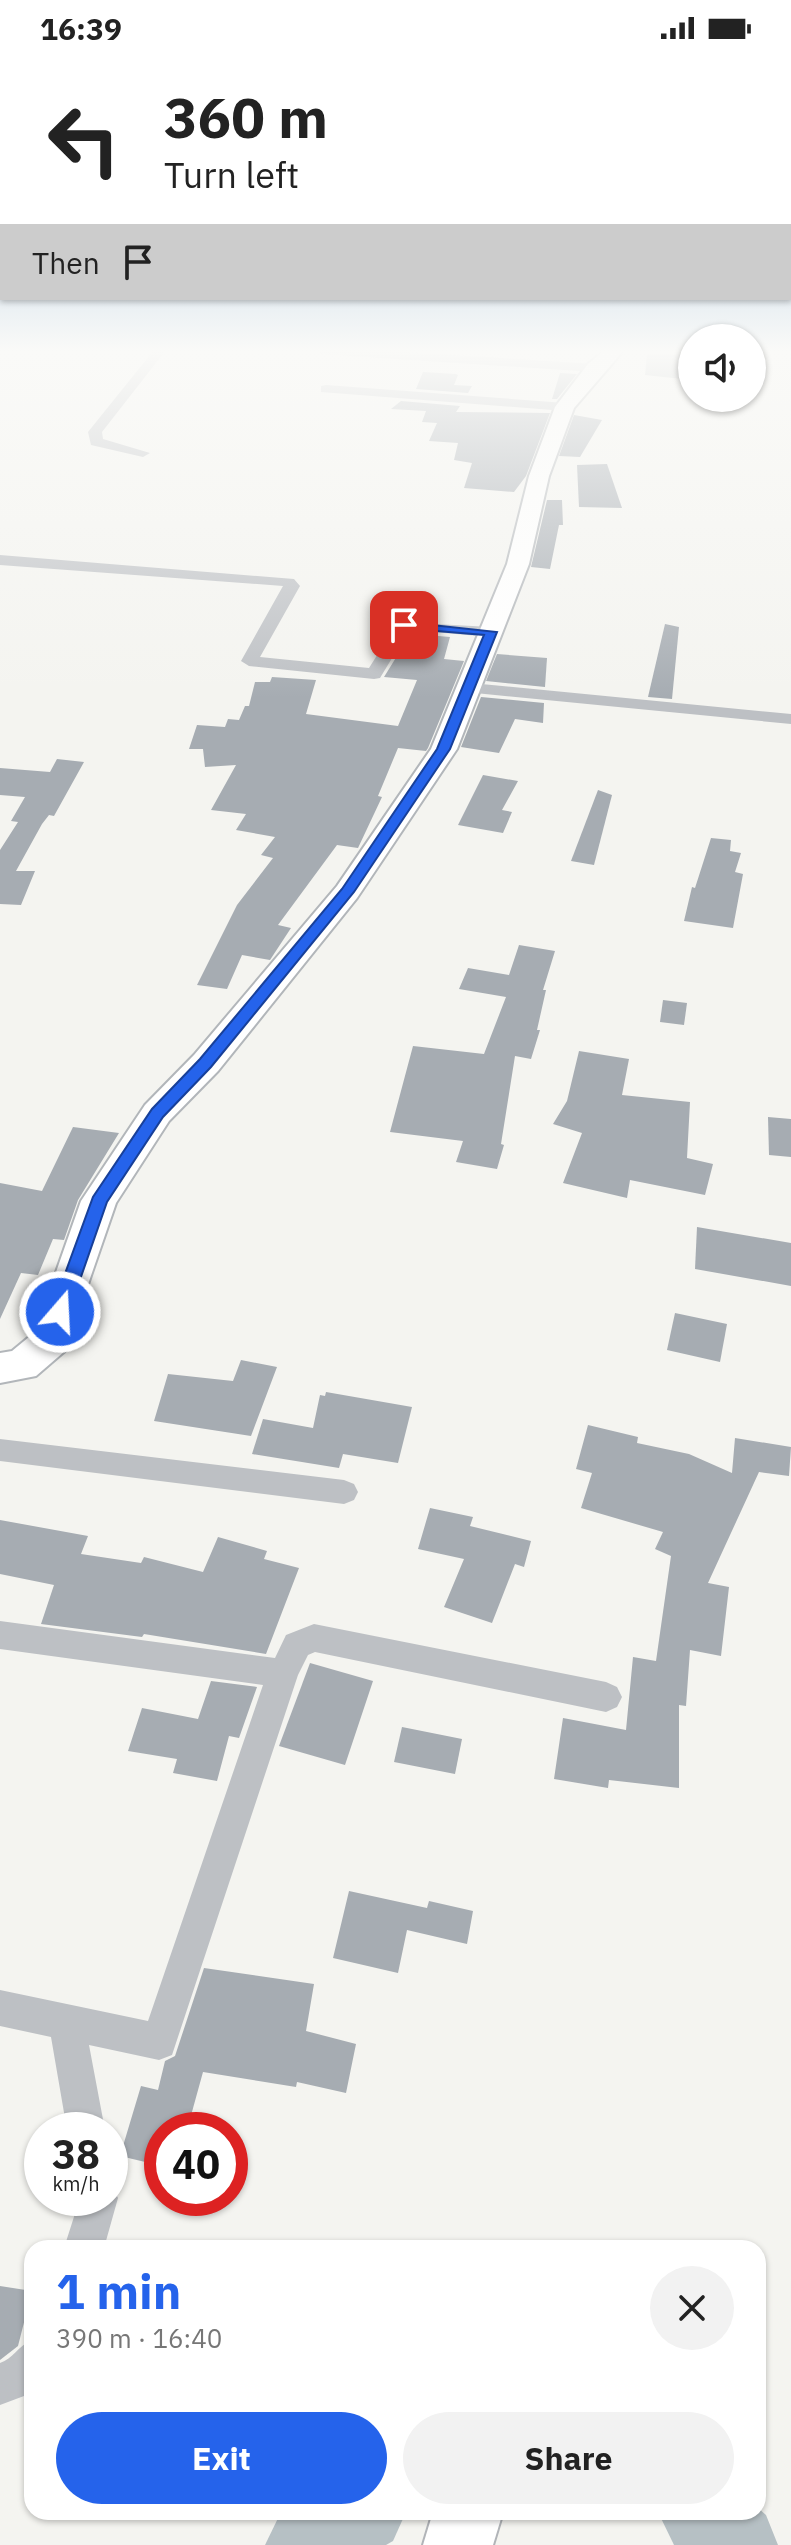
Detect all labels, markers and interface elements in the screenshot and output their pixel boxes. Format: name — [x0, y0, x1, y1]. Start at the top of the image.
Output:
text: 16:39 — [40, 9, 122, 48]
text: 360 m — [164, 81, 328, 153]
icon: left — [32, 88, 136, 192]
text: Turn left — [164, 151, 299, 198]
icon: arrive — [116, 240, 160, 284]
text: Then — [32, 243, 100, 282]
map controls — [678, 324, 766, 412]
button: sound — [678, 324, 766, 412]
pin — [370, 591, 438, 659]
icon: arrive — [382, 603, 426, 647]
position arrow — [18, 1270, 102, 1354]
speed limit sign: 40 — [144, 2112, 248, 2216]
text: 38 — [52, 2128, 100, 2180]
text: km/h — [52, 2170, 100, 2197]
text: 1 min — [56, 2260, 181, 2322]
button: close — [650, 2266, 734, 2350]
text: 390 m · 16:40 — [56, 2321, 222, 2355]
button: Exit — [56, 2412, 387, 2504]
button: Share — [403, 2412, 734, 2504]

